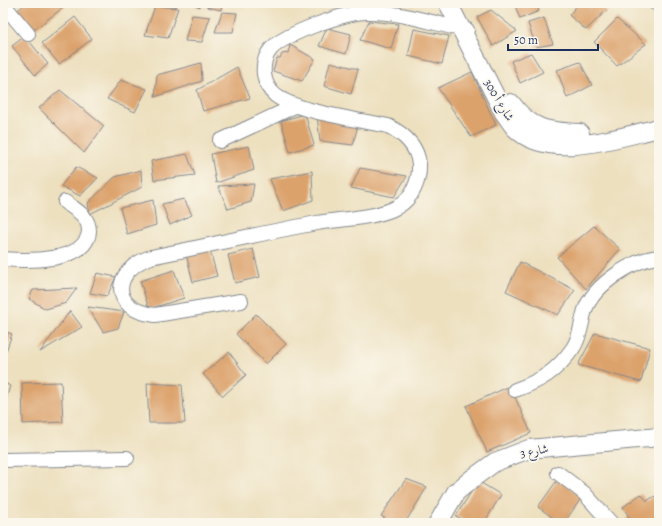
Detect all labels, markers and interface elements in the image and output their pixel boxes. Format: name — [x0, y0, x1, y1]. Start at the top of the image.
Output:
scale bar — [508, 26, 598, 52]
text: 50 m — [514, 32, 538, 48]
street label: شارع أ 300 — [478, 76, 518, 126]
street label: شارع 3 — [519, 440, 550, 464]

